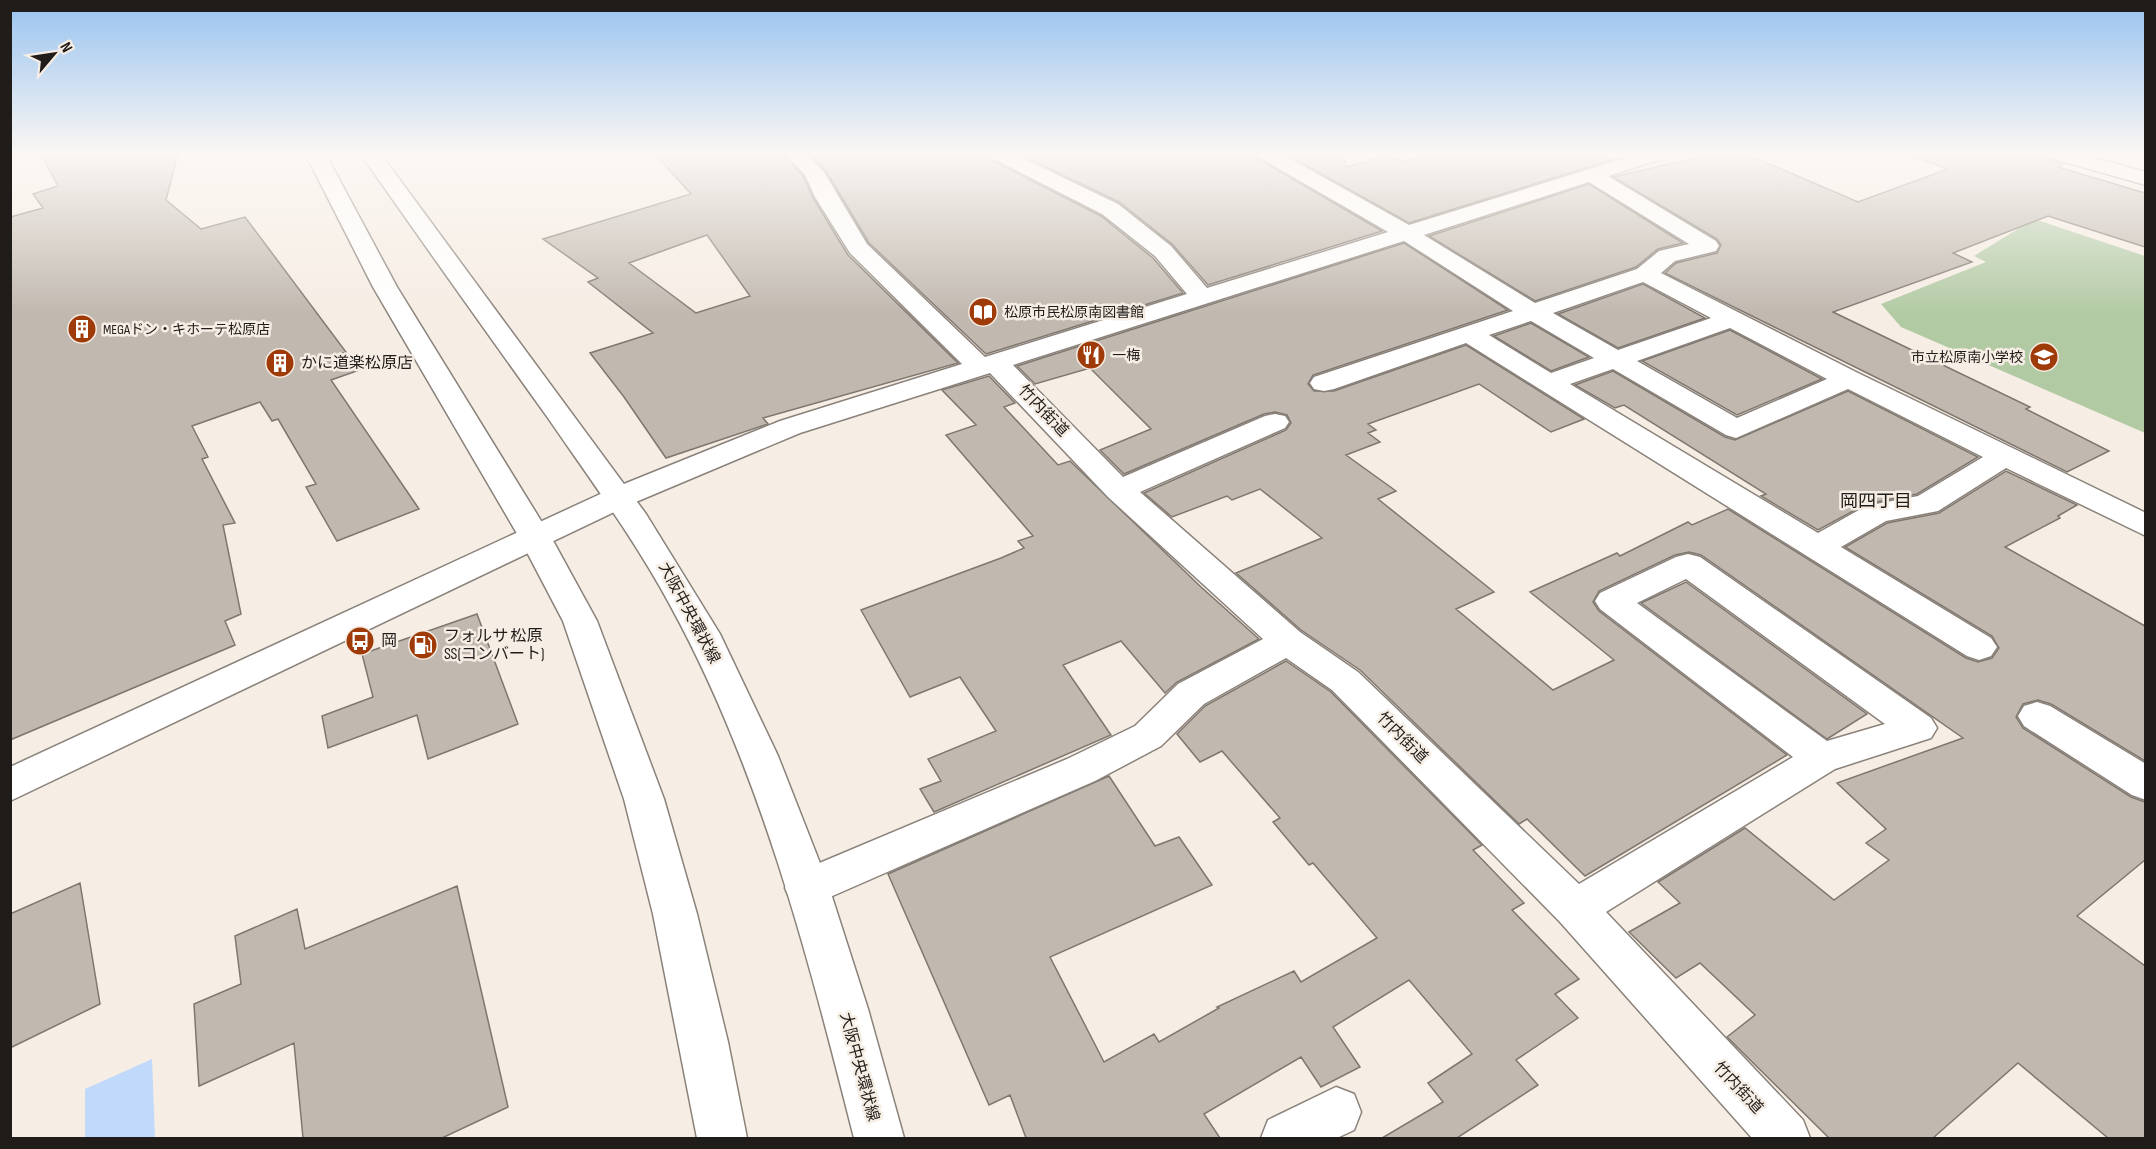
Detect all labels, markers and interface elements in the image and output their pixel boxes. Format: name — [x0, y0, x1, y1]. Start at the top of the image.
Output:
north arrow — [24, 24, 84, 84]
text: N — [55, 39, 76, 56]
library icon: 松原市民松原南図書館 — [967, 296, 999, 328]
place label: 松原市民松原南図書館 — [1004, 304, 1144, 321]
building icon: MEGAドン・キホーテ松原店 — [66, 313, 98, 345]
place label: MEGAドン・キホーテ松原店 — [103, 321, 270, 338]
restaurant icon: 一梅 — [1075, 339, 1107, 371]
school or university icon: 市立松原南小学校 — [2028, 341, 2060, 373]
building icon: かに道楽松原店 — [264, 347, 296, 379]
place label: 一梅 — [1112, 347, 1140, 364]
place label: 市立松原南小学校 — [1911, 349, 2023, 366]
place label: かに道楽松原店 — [301, 354, 413, 373]
street label: 竹内街道 — [1014, 381, 1072, 441]
district label: 岡四丁目 — [1840, 491, 1912, 512]
street label: 大阪中央環状線 — [654, 559, 724, 667]
bus stop icon: 岡 — [344, 625, 376, 657]
place label: フォルサ 松原 SS(コンバート) — [444, 627, 544, 664]
fuel station icon: フォルサ 松原 SS(コンバート) — [407, 629, 439, 661]
place label: 岡 — [381, 632, 397, 651]
street label: 竹内街道 — [1373, 709, 1431, 767]
street label: 大阪中央環状線 — [835, 1010, 883, 1124]
street label: 竹内街道 — [1709, 1058, 1767, 1118]

